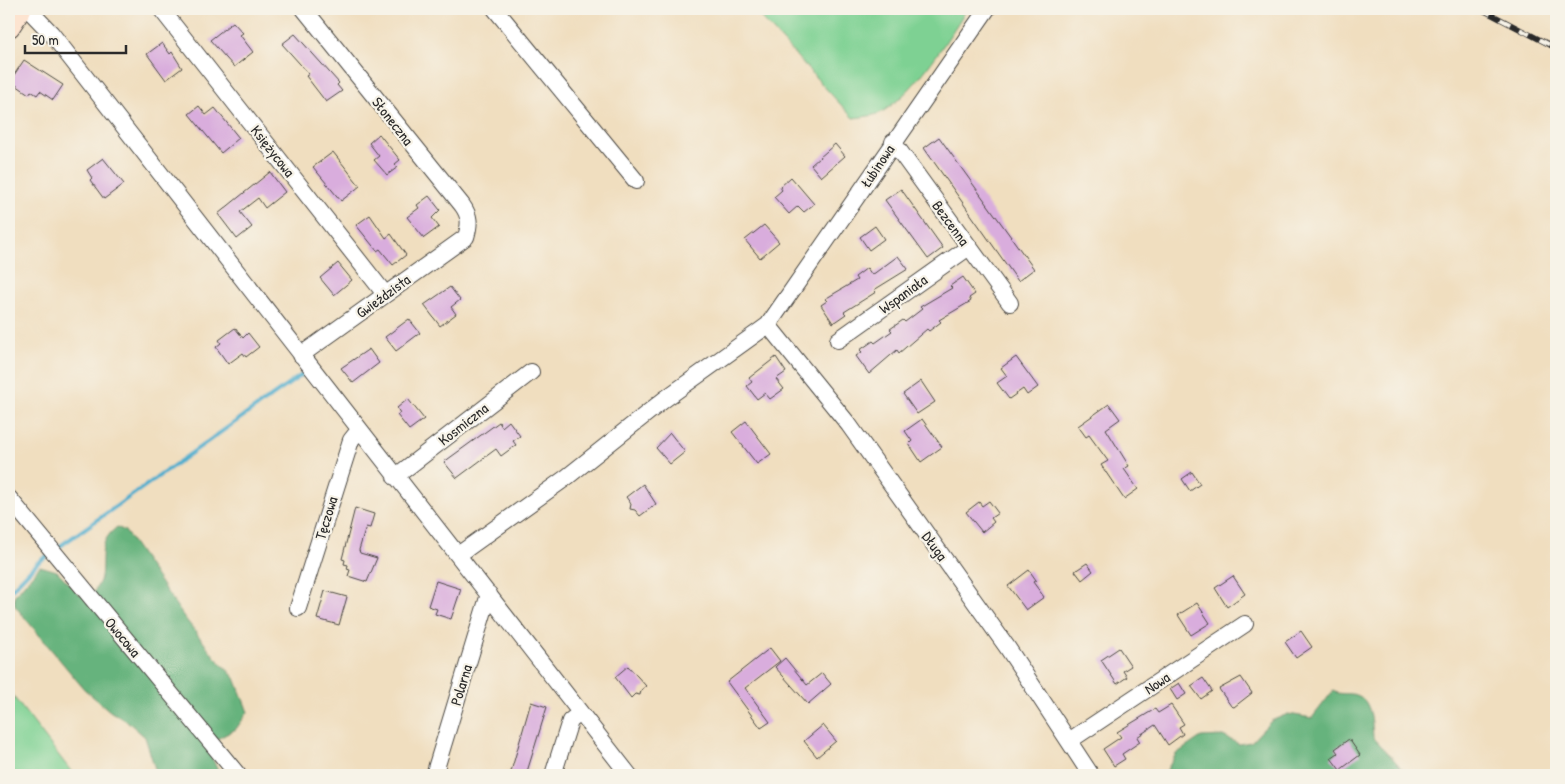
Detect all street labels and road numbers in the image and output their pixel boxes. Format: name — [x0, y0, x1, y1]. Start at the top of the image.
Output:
street label: Słoneczna — [367, 92, 419, 150]
street label: Księżycowa — [246, 121, 300, 181]
street label: Łubinowa — [855, 140, 899, 192]
street label: Bezcenna — [927, 196, 975, 250]
street label: Gwieździsta — [352, 269, 414, 323]
street label: Wspaniała — [875, 269, 931, 319]
street label: Kosmiczna — [434, 398, 492, 450]
street label: Tęczowa — [310, 494, 343, 542]
street label: Długa — [917, 527, 953, 565]
street label: Owocowa — [100, 613, 146, 661]
street label: Polarna — [445, 662, 477, 708]
street label: Nowa — [1140, 667, 1174, 699]

